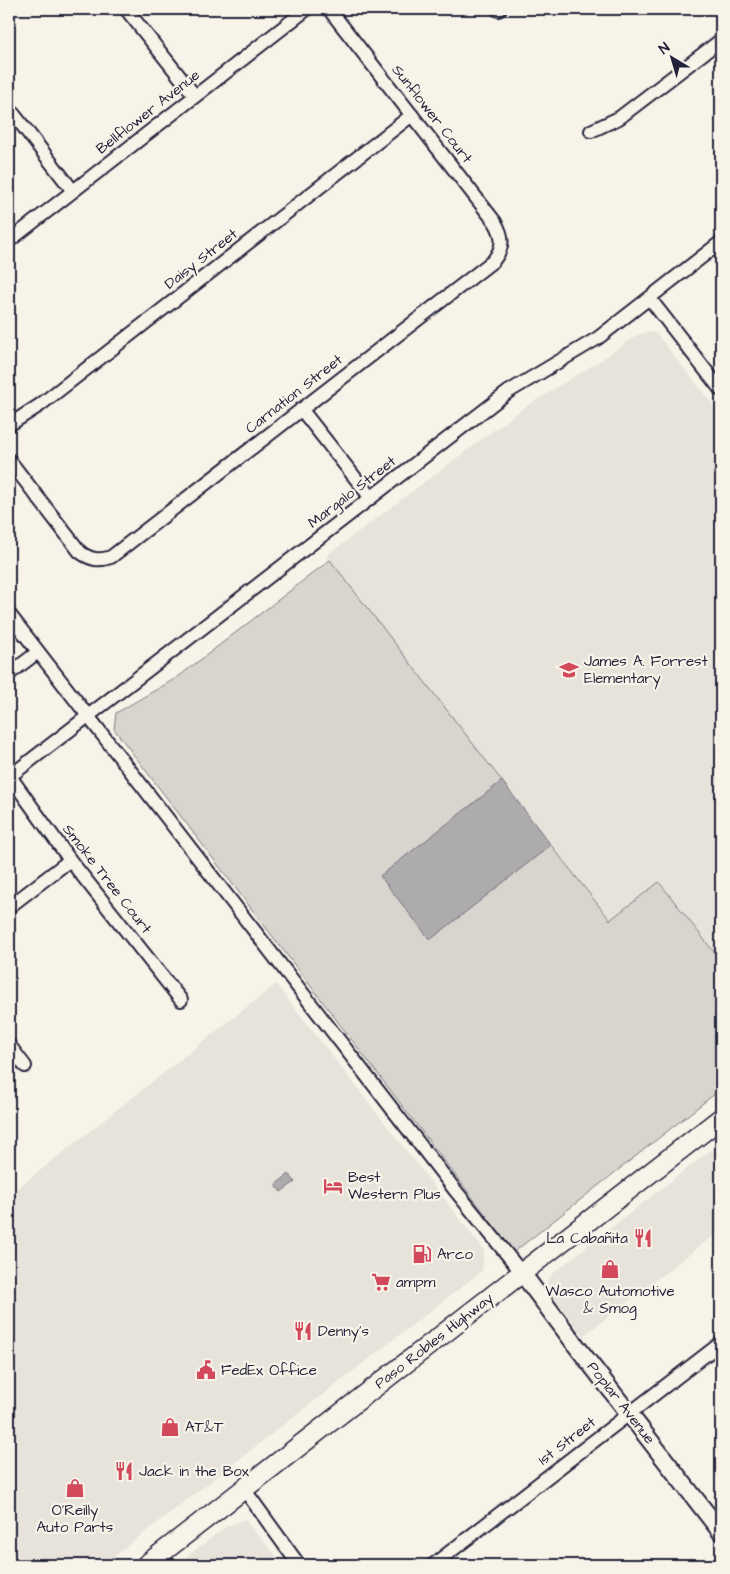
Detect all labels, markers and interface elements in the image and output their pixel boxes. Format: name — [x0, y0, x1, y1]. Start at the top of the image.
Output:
north arrow — [648, 32, 698, 82]
text: N — [655, 38, 674, 59]
street label: Sunflower Court — [387, 60, 477, 168]
street label: Bellflower Avenue — [92, 65, 204, 159]
street label: Daisy Street — [160, 224, 243, 295]
street label: Carnation Street — [241, 349, 347, 439]
street label: Margalo Street — [303, 451, 401, 534]
place label: James A. Forrest Elementary — [584, 651, 708, 690]
school or university icon: James A. Forrest Elementary — [558, 659, 580, 681]
street label: Smoke Tree Court — [57, 820, 157, 938]
place label: Best Western Plus — [348, 1167, 441, 1205]
hotel icon: Best Western Plus — [322, 1175, 344, 1197]
restaurant icon: La Cabañita — [632, 1227, 654, 1249]
place label: La Cabañita — [546, 1228, 628, 1249]
fuel station icon: Arco — [411, 1243, 433, 1265]
place label: Arco — [437, 1244, 473, 1265]
shop icon: Wasco Automotive & Smog — [599, 1258, 621, 1280]
supermarket icon: ampm — [370, 1271, 392, 1293]
place label: ampm — [396, 1272, 436, 1293]
place label: Wasco Automotive & Smog — [545, 1281, 675, 1320]
street label: Paso Robles Highway — [370, 1288, 498, 1395]
restaurant icon: Denny's — [292, 1320, 314, 1342]
place label: Denny's — [318, 1321, 370, 1343]
street label: Poplar Avenue — [582, 1357, 660, 1449]
public building icon: FedEx Office — [195, 1359, 217, 1381]
place label: FedEx Office — [221, 1360, 317, 1381]
street label: 1st Street — [534, 1412, 600, 1470]
shop icon: AT&T — [159, 1416, 181, 1438]
place label: AT&T — [185, 1417, 224, 1438]
restaurant icon: Jack in the Box — [113, 1460, 135, 1482]
place label: Jack in the Box — [139, 1461, 250, 1482]
shop icon: O'Reilly Auto Parts — [64, 1477, 86, 1499]
place label: O'Reilly Auto Parts — [37, 1500, 114, 1538]

